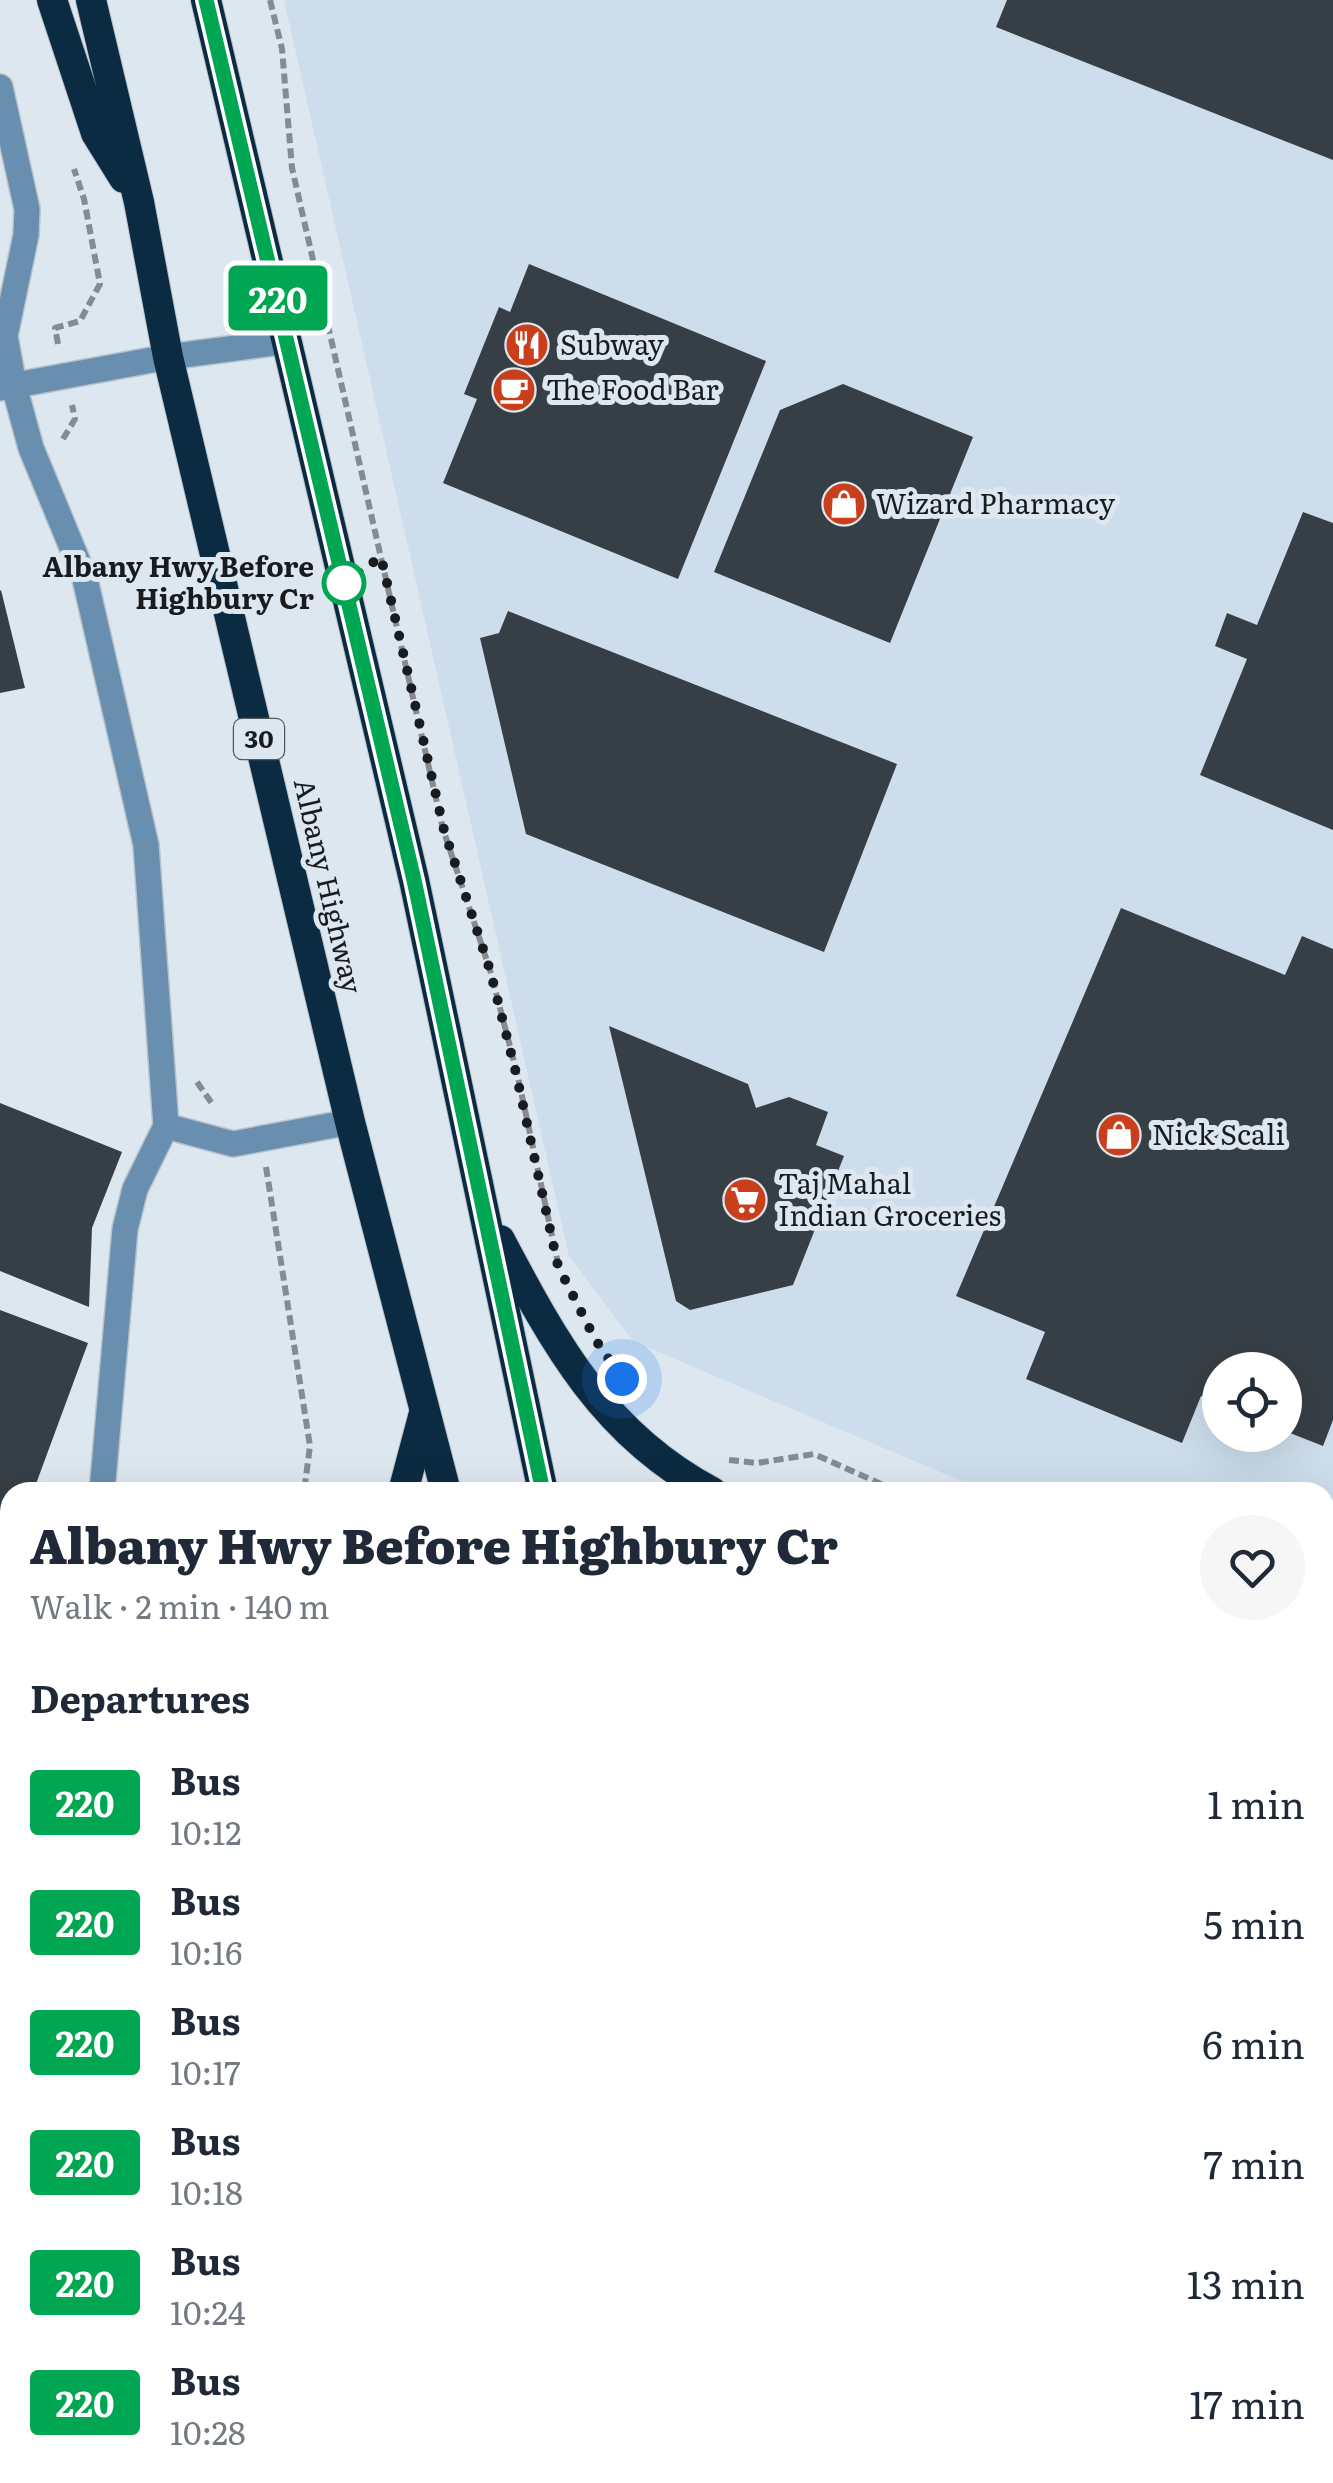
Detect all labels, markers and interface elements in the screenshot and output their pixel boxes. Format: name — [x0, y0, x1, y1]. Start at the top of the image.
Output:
line badge: 220 — [220, 266, 336, 330]
text: 220 — [248, 272, 308, 324]
restaurant icon: Subway — [504, 322, 550, 368]
place label: Subway — [560, 322, 665, 364]
cafe icon: The Food Bar — [491, 367, 537, 413]
place label: The Food Bar — [546, 367, 719, 409]
shop icon: Wizard Pharmacy — [821, 481, 867, 527]
place label: Wizard Pharmacy — [876, 481, 1116, 523]
place label: Albany Hwy Before Highbury Cr — [42, 544, 314, 618]
marker: Albany Hwy Before Highbury Cr — [323, 562, 365, 604]
road number: 30 — [234, 719, 284, 759]
street label: Albany Highway — [285, 774, 375, 998]
shop icon: Nick Scali — [1096, 1112, 1142, 1158]
place label: Nick Scali — [1152, 1112, 1285, 1154]
place label: Taj Mahal Indian Groceries — [778, 1161, 1001, 1235]
supermarket icon: Taj Mahal Indian Groceries — [722, 1177, 768, 1223]
map controls — [1202, 1352, 1302, 1452]
button: locate — [1202, 1352, 1302, 1452]
your location — [597, 1354, 647, 1404]
text: Albany Hwy Before Highbury Cr — [30, 1508, 838, 1579]
button: heart — [1200, 1515, 1305, 1620]
text: Walk · 2 min · 140 m — [30, 1581, 330, 1629]
text: Departures — [30, 1668, 250, 1725]
text: Bus — [170, 1750, 241, 1807]
text: 1 min — [1207, 1774, 1305, 1831]
text: 220 — [55, 1776, 115, 1828]
text: 10:12 — [170, 1807, 241, 1855]
text: Bus — [170, 1870, 241, 1927]
text: 5 min — [1203, 1894, 1305, 1951]
text: 220 — [55, 1896, 115, 1948]
text: 10:16 — [170, 1927, 242, 1975]
text: Bus — [170, 1990, 241, 2047]
text: 6 min — [1202, 2014, 1305, 2071]
text: 220 — [55, 2016, 115, 2068]
text: 10:17 — [170, 2047, 240, 2095]
text: Bus — [170, 2110, 241, 2167]
text: 7 min — [1203, 2134, 1305, 2191]
text: 220 — [55, 2136, 115, 2188]
text: 10:18 — [170, 2167, 243, 2215]
text: Bus — [170, 2230, 241, 2287]
text: 13 min — [1187, 2254, 1305, 2311]
text: 220 — [55, 2256, 115, 2308]
text: 10:24 — [170, 2287, 246, 2335]
text: Bus — [170, 2350, 241, 2407]
text: 17 min — [1189, 2374, 1305, 2431]
text: 220 — [55, 2376, 115, 2428]
text: 10:28 — [170, 2407, 246, 2455]

